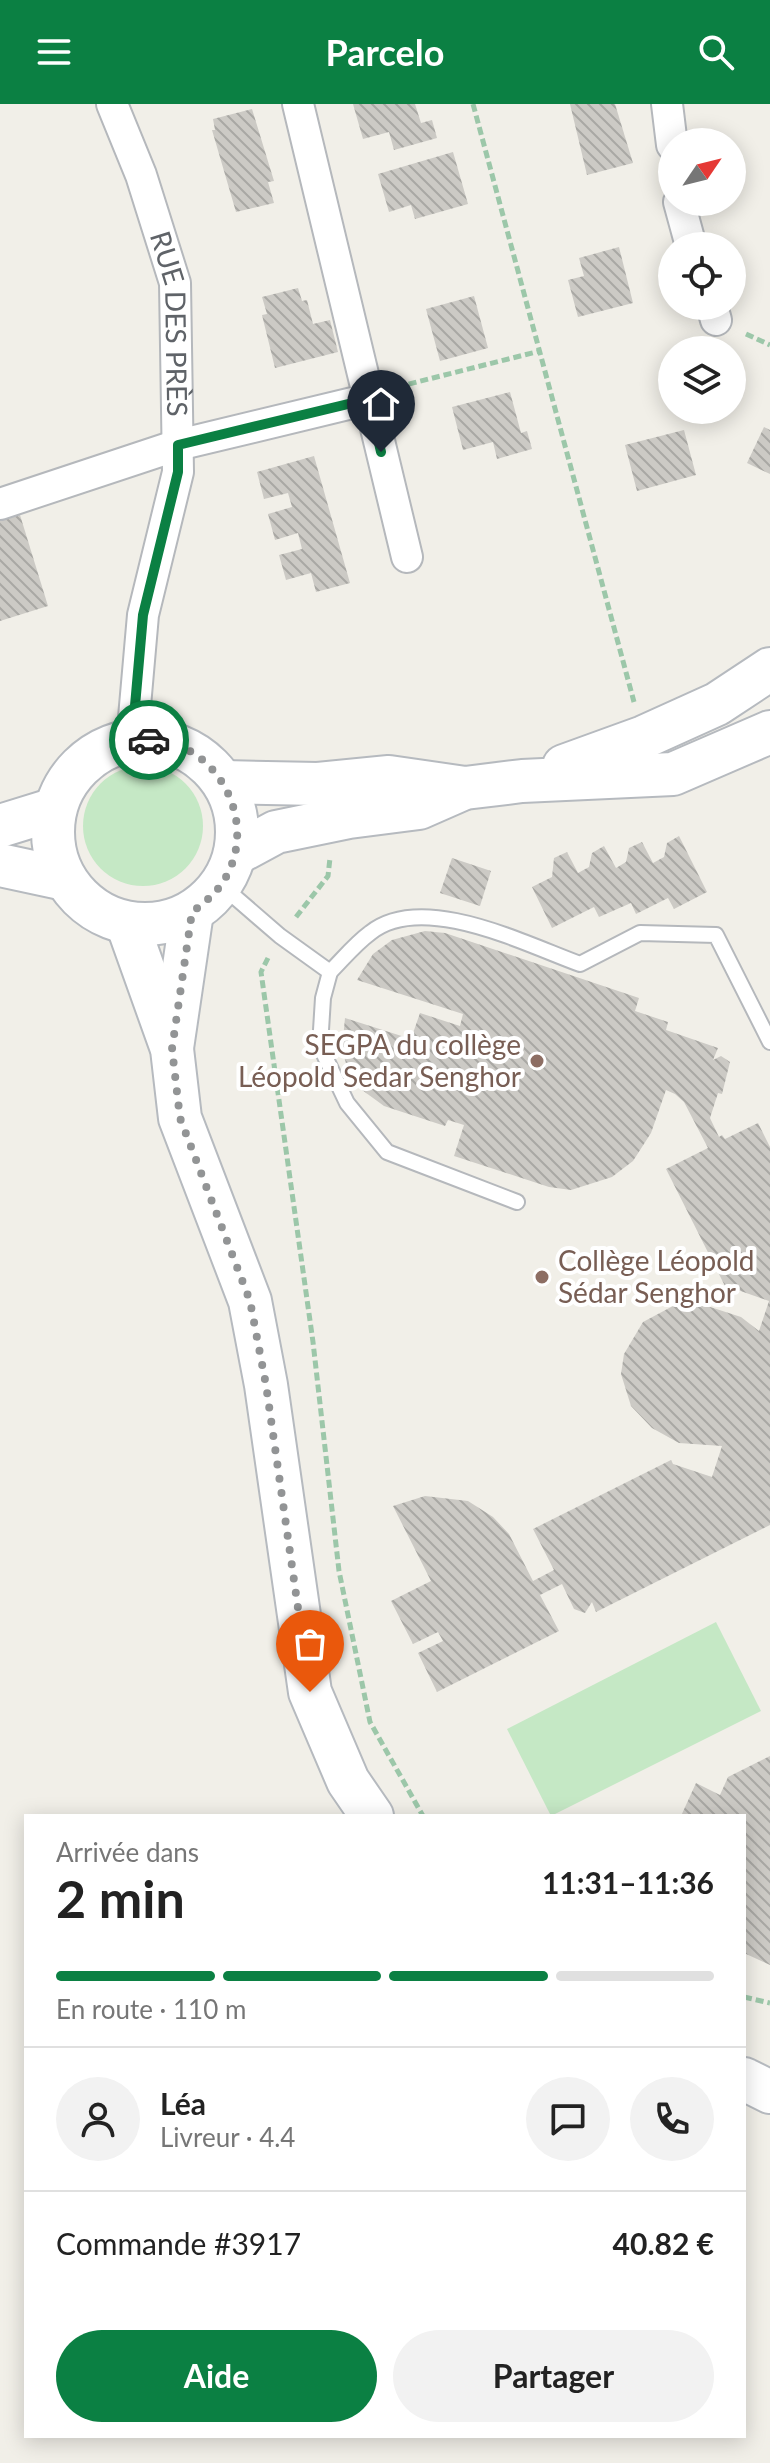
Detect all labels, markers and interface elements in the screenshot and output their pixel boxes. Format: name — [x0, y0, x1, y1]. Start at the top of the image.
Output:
icon: menu — [32, 30, 76, 74]
text: Parcelo — [326, 30, 444, 74]
icon: search — [694, 30, 738, 74]
north arrow — [658, 128, 746, 216]
map controls — [658, 128, 746, 424]
street label: RUE DES PRÈS — [144, 227, 195, 417]
button: locate — [658, 232, 746, 320]
button: layers — [658, 336, 746, 424]
pin — [347, 370, 415, 452]
icon: home — [359, 382, 403, 426]
courier — [109, 700, 189, 780]
icon: car — [127, 718, 171, 762]
place label: SEGPA du collège Léopold Sedar Senghor — [238, 1027, 521, 1093]
marker: SEGPA du collège Léopold Sedar Senghor — [528, 1052, 546, 1070]
place label: Collège Léopold Sédar Senghor — [558, 1243, 754, 1309]
marker: Collège Léopold Sédar Senghor — [533, 1268, 551, 1286]
pin — [276, 1610, 344, 1692]
icon: bag — [288, 1622, 332, 1666]
text: Arrivée dans — [56, 1836, 199, 1868]
text: 11:31–11:36 — [542, 1864, 714, 1900]
text: 2 min — [56, 1867, 185, 1929]
text: En route · 110 m — [56, 1993, 246, 2025]
button: person — [56, 2077, 140, 2161]
button: chat — [526, 2077, 610, 2161]
button: phone — [630, 2077, 714, 2161]
text: Léa — [160, 2085, 206, 2121]
text: Livreur · 4.4 — [160, 2121, 295, 2153]
text: Commande #3917 — [56, 2225, 301, 2261]
text: 40.82 € — [613, 2225, 714, 2261]
button: Aide — [56, 2330, 377, 2422]
button: Partager — [393, 2330, 714, 2422]

